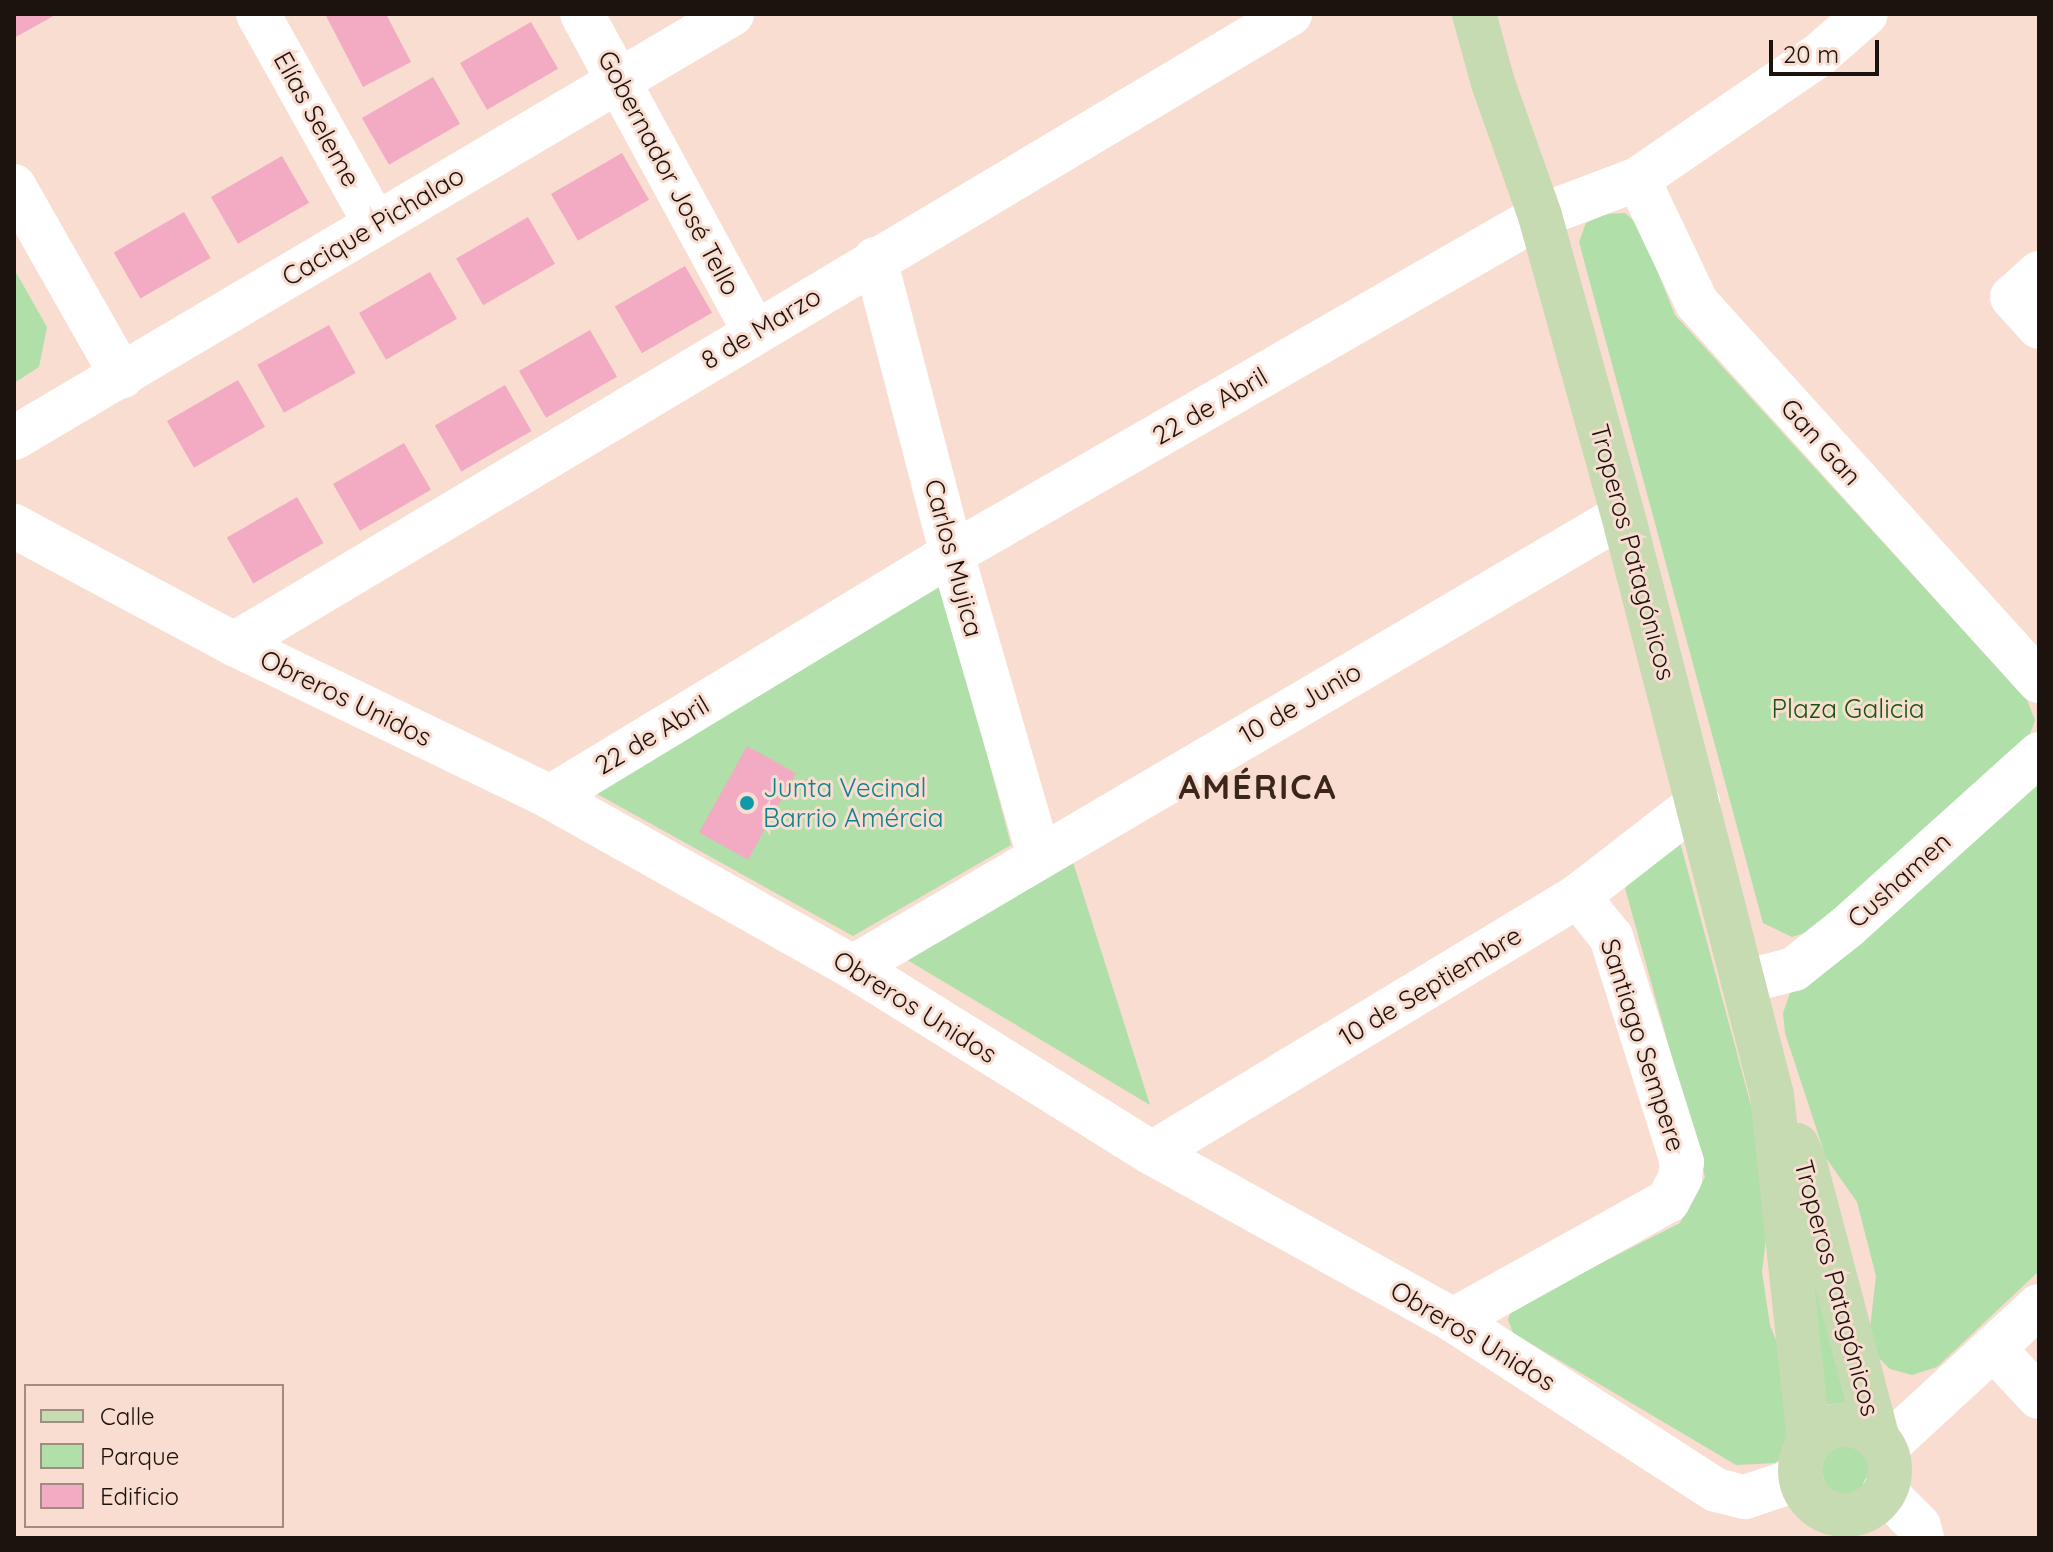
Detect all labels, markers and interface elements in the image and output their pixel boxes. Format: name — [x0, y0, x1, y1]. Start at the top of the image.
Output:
scale bar — [1773, 24, 1883, 74]
text: 20 m — [1783, 39, 1839, 69]
street label: Gobernador José Tello — [591, 45, 747, 301]
street label: Elías Seleme — [267, 46, 367, 192]
street label: Cacique Pichalao — [276, 159, 470, 293]
street label: 8 de Marzo — [696, 280, 826, 376]
street label: 22 de Abril — [1147, 361, 1273, 451]
street label: Gan Gan — [1774, 392, 1868, 492]
street label: Troperos Patagónicos — [1584, 421, 1682, 683]
street label: Carlos Mujica — [918, 476, 990, 640]
street label: Obreros Unidos — [255, 643, 437, 753]
street label: 10 de Junio — [1233, 656, 1367, 750]
street label: 22 de Abril — [589, 689, 715, 781]
park label: Plaza Galicia — [1771, 693, 1925, 725]
district label: AMÉRICA — [1179, 767, 1337, 807]
place label: Junta Vecinal Barrio Amércia — [763, 772, 944, 834]
marker: Junta Vecinal Barrio Amércia — [738, 794, 756, 812]
street label: Cushamen — [1841, 826, 1957, 934]
street label: 10 de Septiembre — [1333, 919, 1527, 1053]
street label: Santiago Sempere — [1594, 935, 1692, 1155]
street label: Obreros Unidos — [827, 944, 1003, 1070]
street label: Troperos Patagónicos — [1788, 1157, 1886, 1419]
street label: Obreros Unidos — [1385, 1274, 1561, 1398]
legend — [24, 1384, 284, 1528]
text: Calle — [100, 1401, 155, 1431]
text: Parque — [100, 1441, 179, 1471]
text: Edificio — [100, 1481, 179, 1511]

